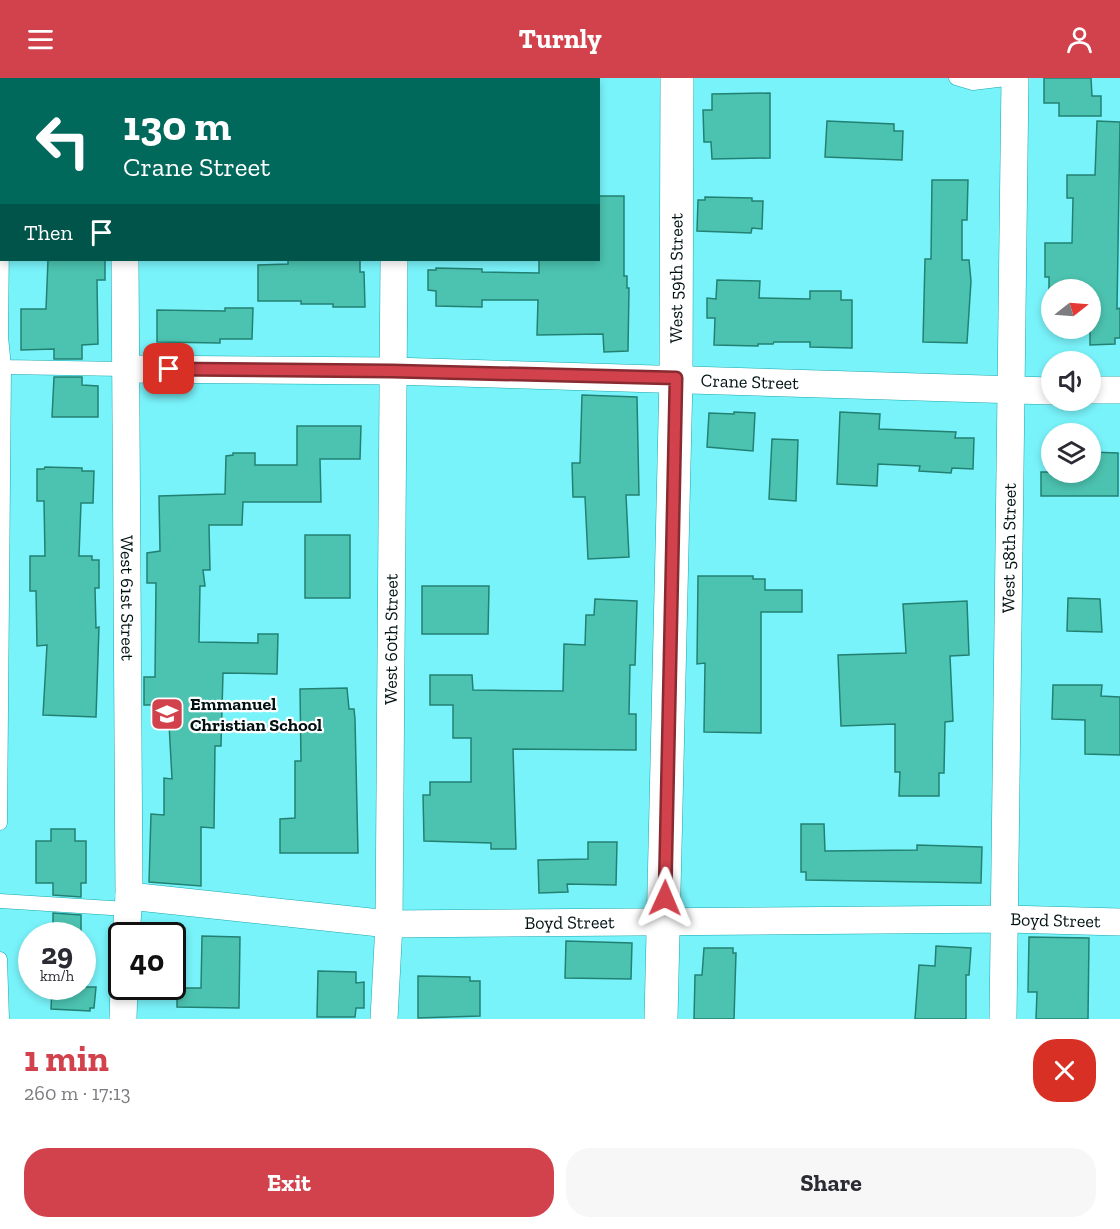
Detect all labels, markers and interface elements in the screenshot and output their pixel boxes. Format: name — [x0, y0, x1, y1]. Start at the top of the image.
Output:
icon: menu — [24, 23, 57, 56]
text: Turnly — [519, 23, 601, 55]
icon: person — [1063, 23, 1096, 56]
text: 130 m — [123, 100, 231, 151]
icon: left — [24, 102, 102, 180]
text: Crane Street — [123, 151, 270, 183]
street label: West 59th Street — [665, 213, 688, 343]
icon: arrive — [85, 216, 118, 249]
text: Then — [24, 219, 73, 246]
north arrow — [1041, 279, 1101, 339]
map controls — [1041, 279, 1101, 483]
pin — [143, 343, 194, 394]
button: sound — [1041, 351, 1101, 411]
icon: arrive — [152, 352, 185, 385]
street label: Crane Street — [700, 369, 800, 394]
button: layers — [1041, 423, 1101, 483]
street label: West 58th Street — [997, 482, 1021, 613]
street label: West 61st Street — [116, 535, 139, 661]
street label: West 60th Street — [380, 573, 403, 705]
place label: Emmanuel Christian School — [190, 693, 322, 736]
school or university icon: Emmanuel Christian School — [149, 696, 185, 732]
position arrow — [633, 866, 697, 930]
street label: Boyd Street — [1010, 908, 1101, 932]
street label: Boyd Street — [524, 911, 615, 934]
speed limit sign: 40 — [108, 922, 186, 1000]
text: 29 — [41, 936, 73, 972]
text: km/h — [40, 967, 74, 985]
text: 1 min — [24, 1037, 109, 1080]
button: close — [1033, 1039, 1096, 1102]
text: 260 m · 17:13 — [24, 1081, 130, 1105]
button: Exit — [24, 1148, 554, 1217]
button: Share — [566, 1148, 1096, 1217]

